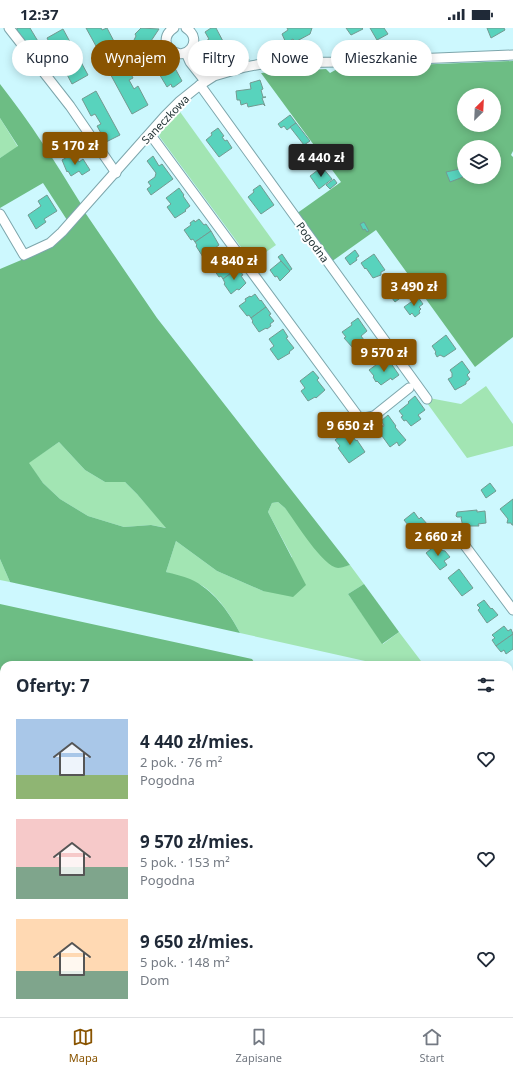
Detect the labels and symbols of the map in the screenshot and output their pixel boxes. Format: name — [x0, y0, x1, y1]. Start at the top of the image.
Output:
north arrow — [457, 88, 501, 132]
street label: Saneczkowa — [138, 91, 192, 147]
pin: 5 170 zł — [34, 132, 116, 166]
pin: 4 440 zł — [280, 144, 362, 178]
street label: Pogodna — [293, 219, 333, 265]
pin: 4 840 zł — [193, 247, 275, 281]
pin: 3 490 zł — [373, 273, 455, 307]
pin: 9 570 zł — [343, 339, 425, 373]
pin: 9 650 zł — [309, 412, 391, 446]
pin: 2 660 zł — [397, 523, 479, 557]

